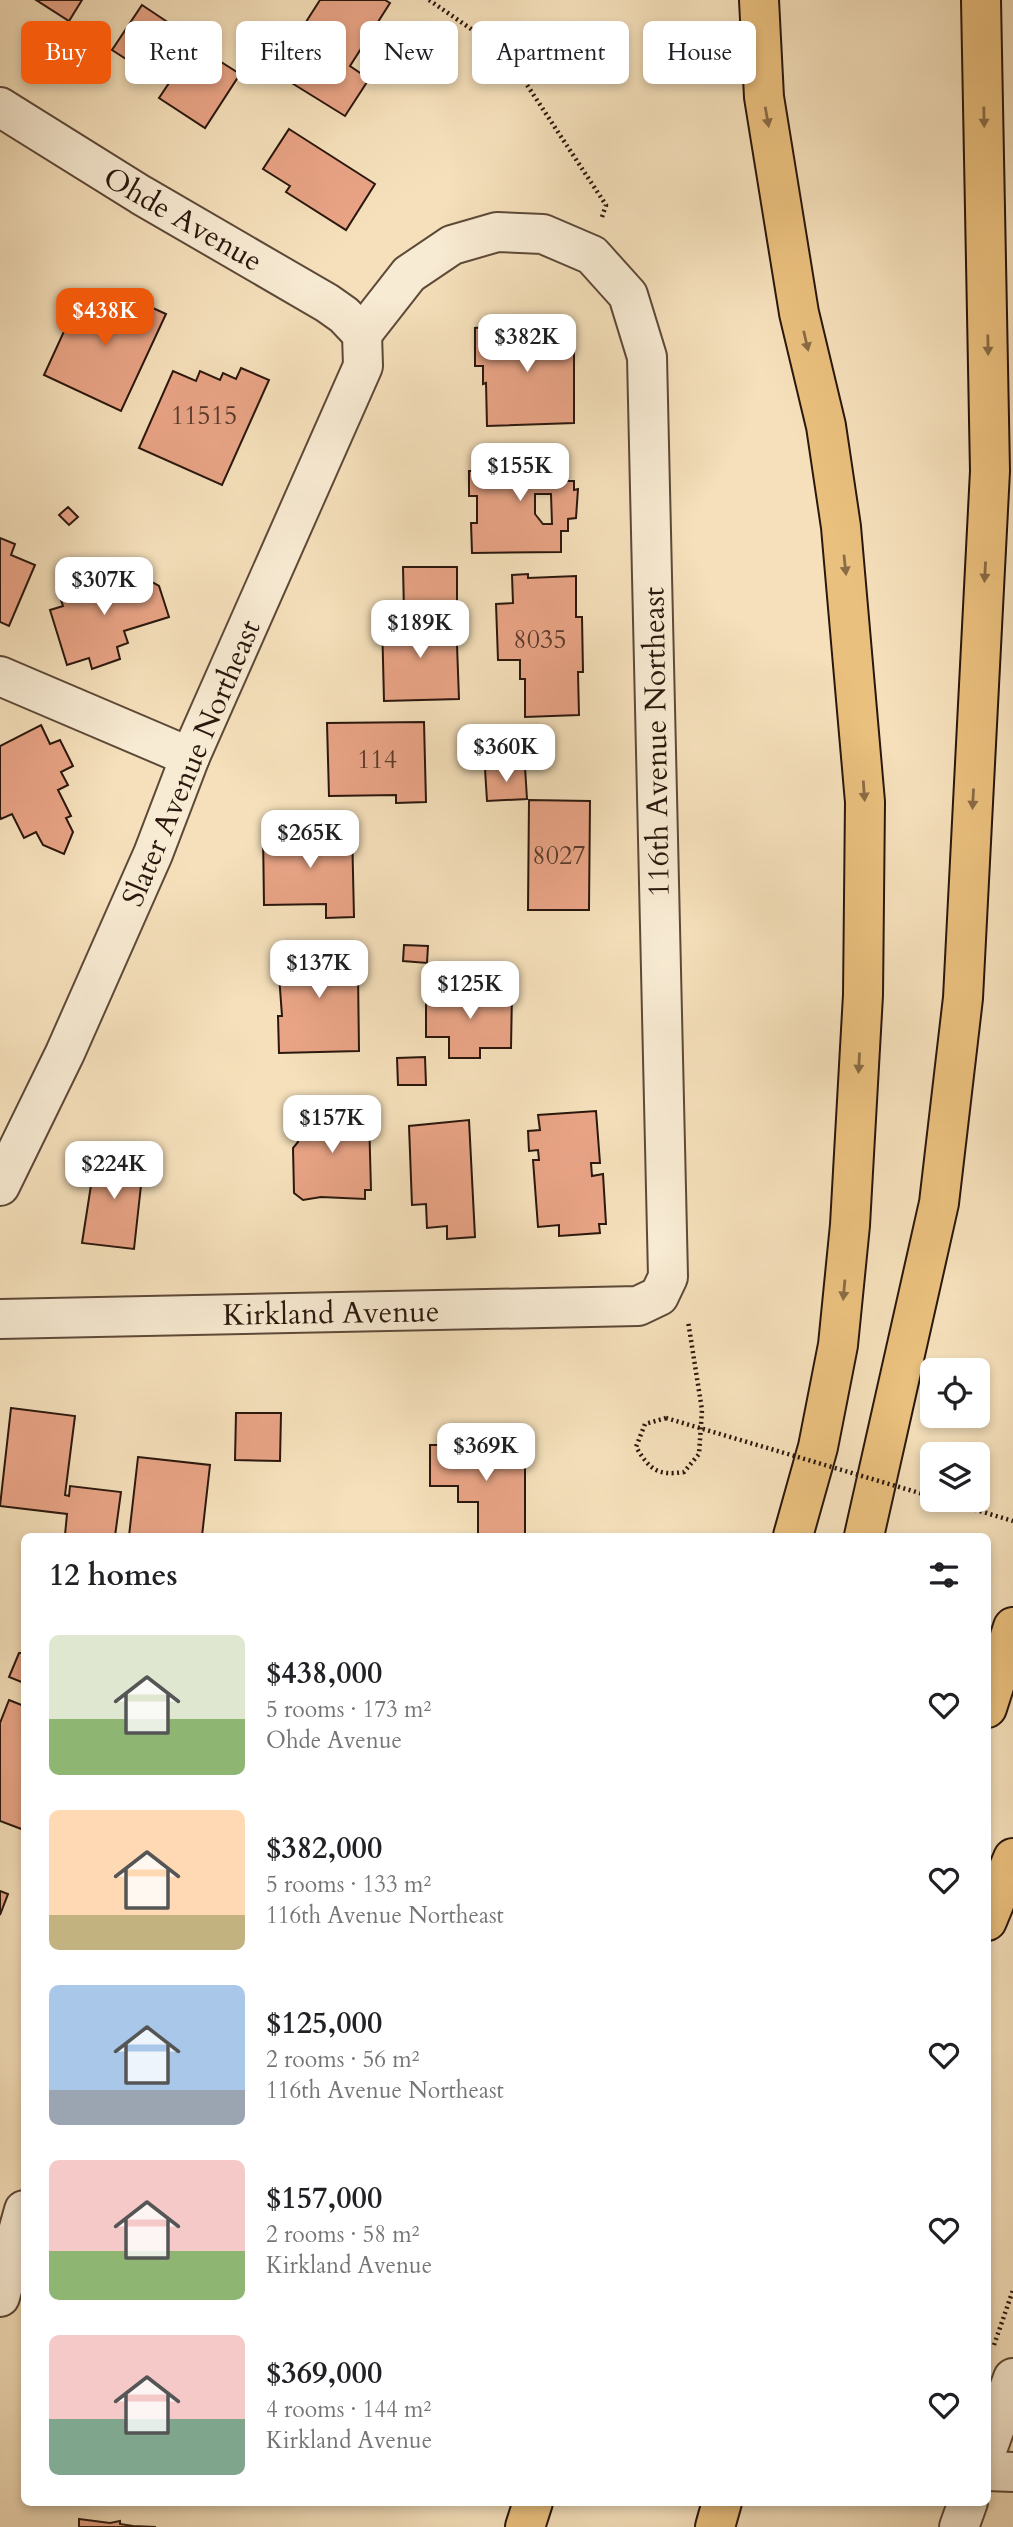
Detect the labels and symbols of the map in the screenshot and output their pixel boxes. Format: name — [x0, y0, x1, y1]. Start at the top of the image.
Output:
one-way arrow — [762, 106, 773, 128]
one-way arrow — [978, 106, 990, 128]
street label: Ohde Avenue — [96, 157, 270, 282]
pin: $438K — [56, 288, 154, 348]
pin: $382K — [478, 314, 576, 374]
one-way arrow — [801, 330, 812, 352]
one-way arrow — [982, 334, 994, 356]
house number: 11515 — [171, 398, 237, 433]
pin: $155K — [471, 444, 569, 503]
one-way arrow — [839, 554, 850, 576]
pin: $307K — [55, 558, 153, 617]
one-way arrow — [979, 561, 990, 583]
street label: 116th Avenue Northeast — [633, 586, 680, 897]
pin: $189K — [371, 600, 469, 660]
street label: Slater Avenue Northeast — [112, 613, 271, 913]
house number: 8035 — [513, 622, 567, 657]
pin: $360K — [457, 724, 555, 784]
house number: 114 — [357, 742, 397, 777]
one-way arrow — [859, 781, 870, 803]
one-way arrow — [968, 788, 979, 810]
pin: $265K — [261, 810, 359, 870]
house number: 8027 — [532, 838, 586, 873]
pin: $137K — [270, 940, 368, 1000]
pin: $125K — [421, 962, 519, 1021]
one-way arrow — [853, 1053, 864, 1075]
pin: $157K — [283, 1096, 381, 1155]
pin: $224K — [65, 1142, 163, 1201]
one-way arrow — [838, 1280, 849, 1302]
street label: Kirkland Avenue — [222, 1291, 440, 1336]
pin: $369K — [437, 1424, 535, 1483]

